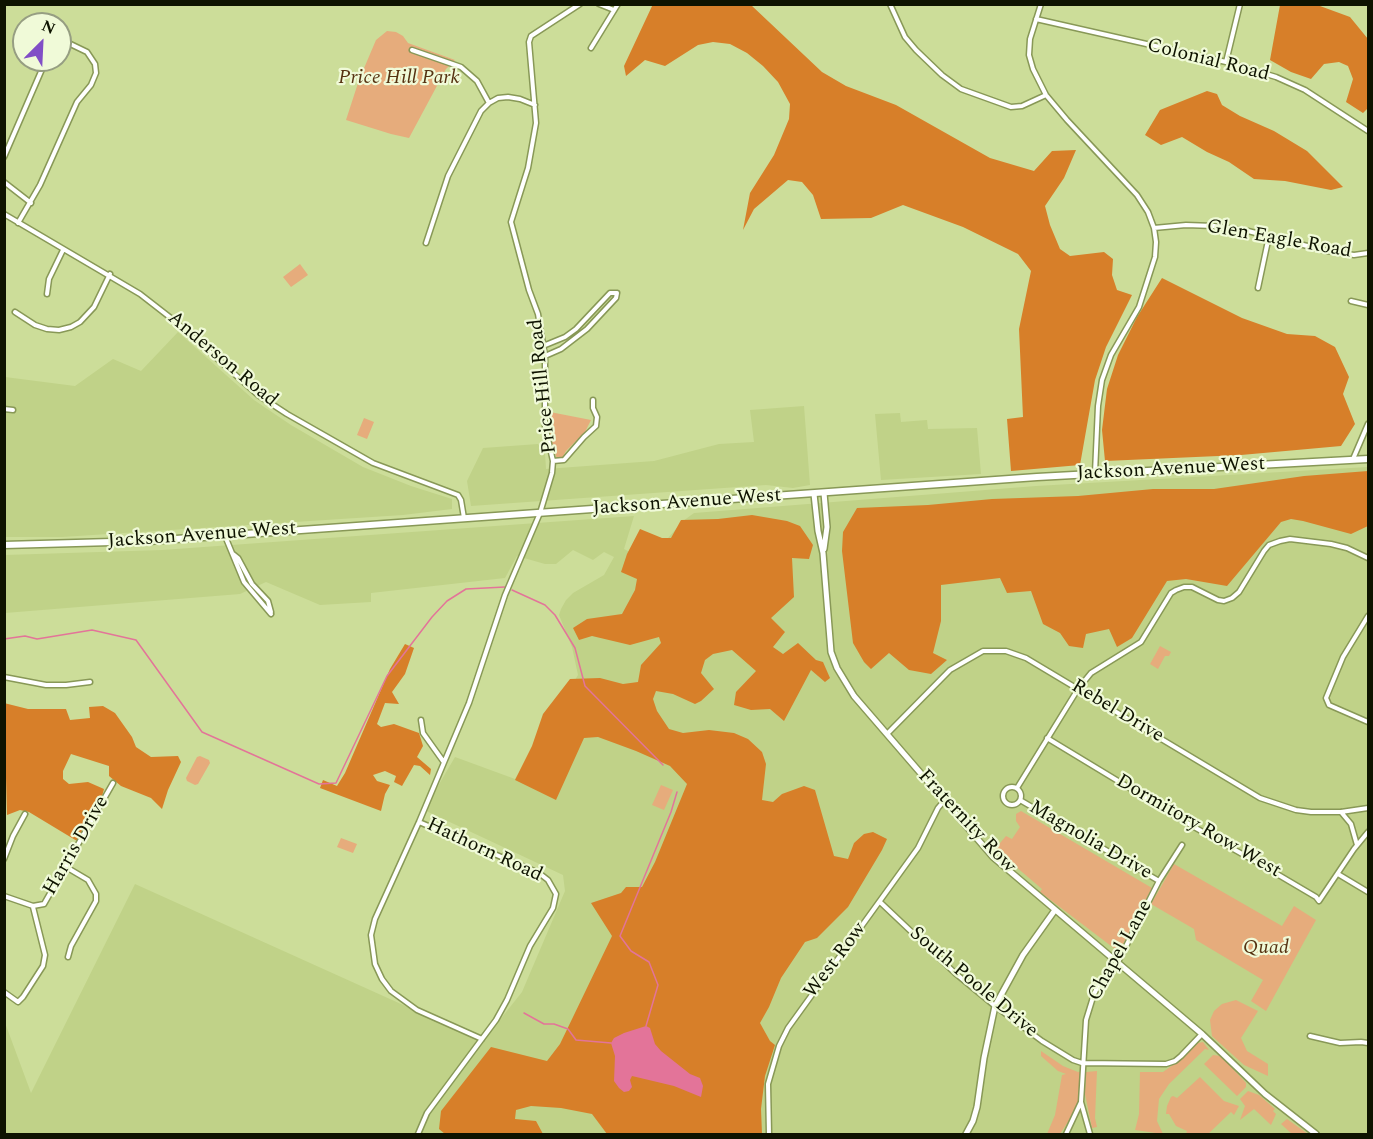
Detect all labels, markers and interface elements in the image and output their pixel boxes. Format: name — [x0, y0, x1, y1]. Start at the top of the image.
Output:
north arrow — [12, 12, 72, 72]
text: N — [38, 14, 59, 41]
street label: Colonial Road — [1144, 34, 1272, 88]
park label: Price Hill Park — [338, 67, 460, 91]
street label: Glen Eagle Road — [1205, 215, 1353, 265]
street label: Anderson Road — [162, 307, 282, 413]
street label: Price Hill Road — [525, 317, 563, 455]
street label: Jackson Avenue West — [1076, 453, 1266, 487]
street label: Jackson Avenue West — [592, 484, 782, 522]
street label: Jackson Avenue West — [107, 517, 297, 555]
street label: Rebel Drive — [1066, 675, 1168, 749]
street label: Fraternity Row — [912, 765, 1020, 879]
street label: Dormitory Row West — [1111, 770, 1285, 884]
street label: Harris Drive — [39, 792, 115, 900]
street label: Magnolia Drive — [1024, 796, 1156, 886]
street label: Hathorn Road — [422, 814, 546, 888]
street label: Chapel Lane — [1083, 896, 1159, 1006]
street label: West Row — [800, 918, 872, 1004]
street label: South Poole Drive — [904, 922, 1042, 1044]
park label: Quad — [1243, 937, 1289, 961]

